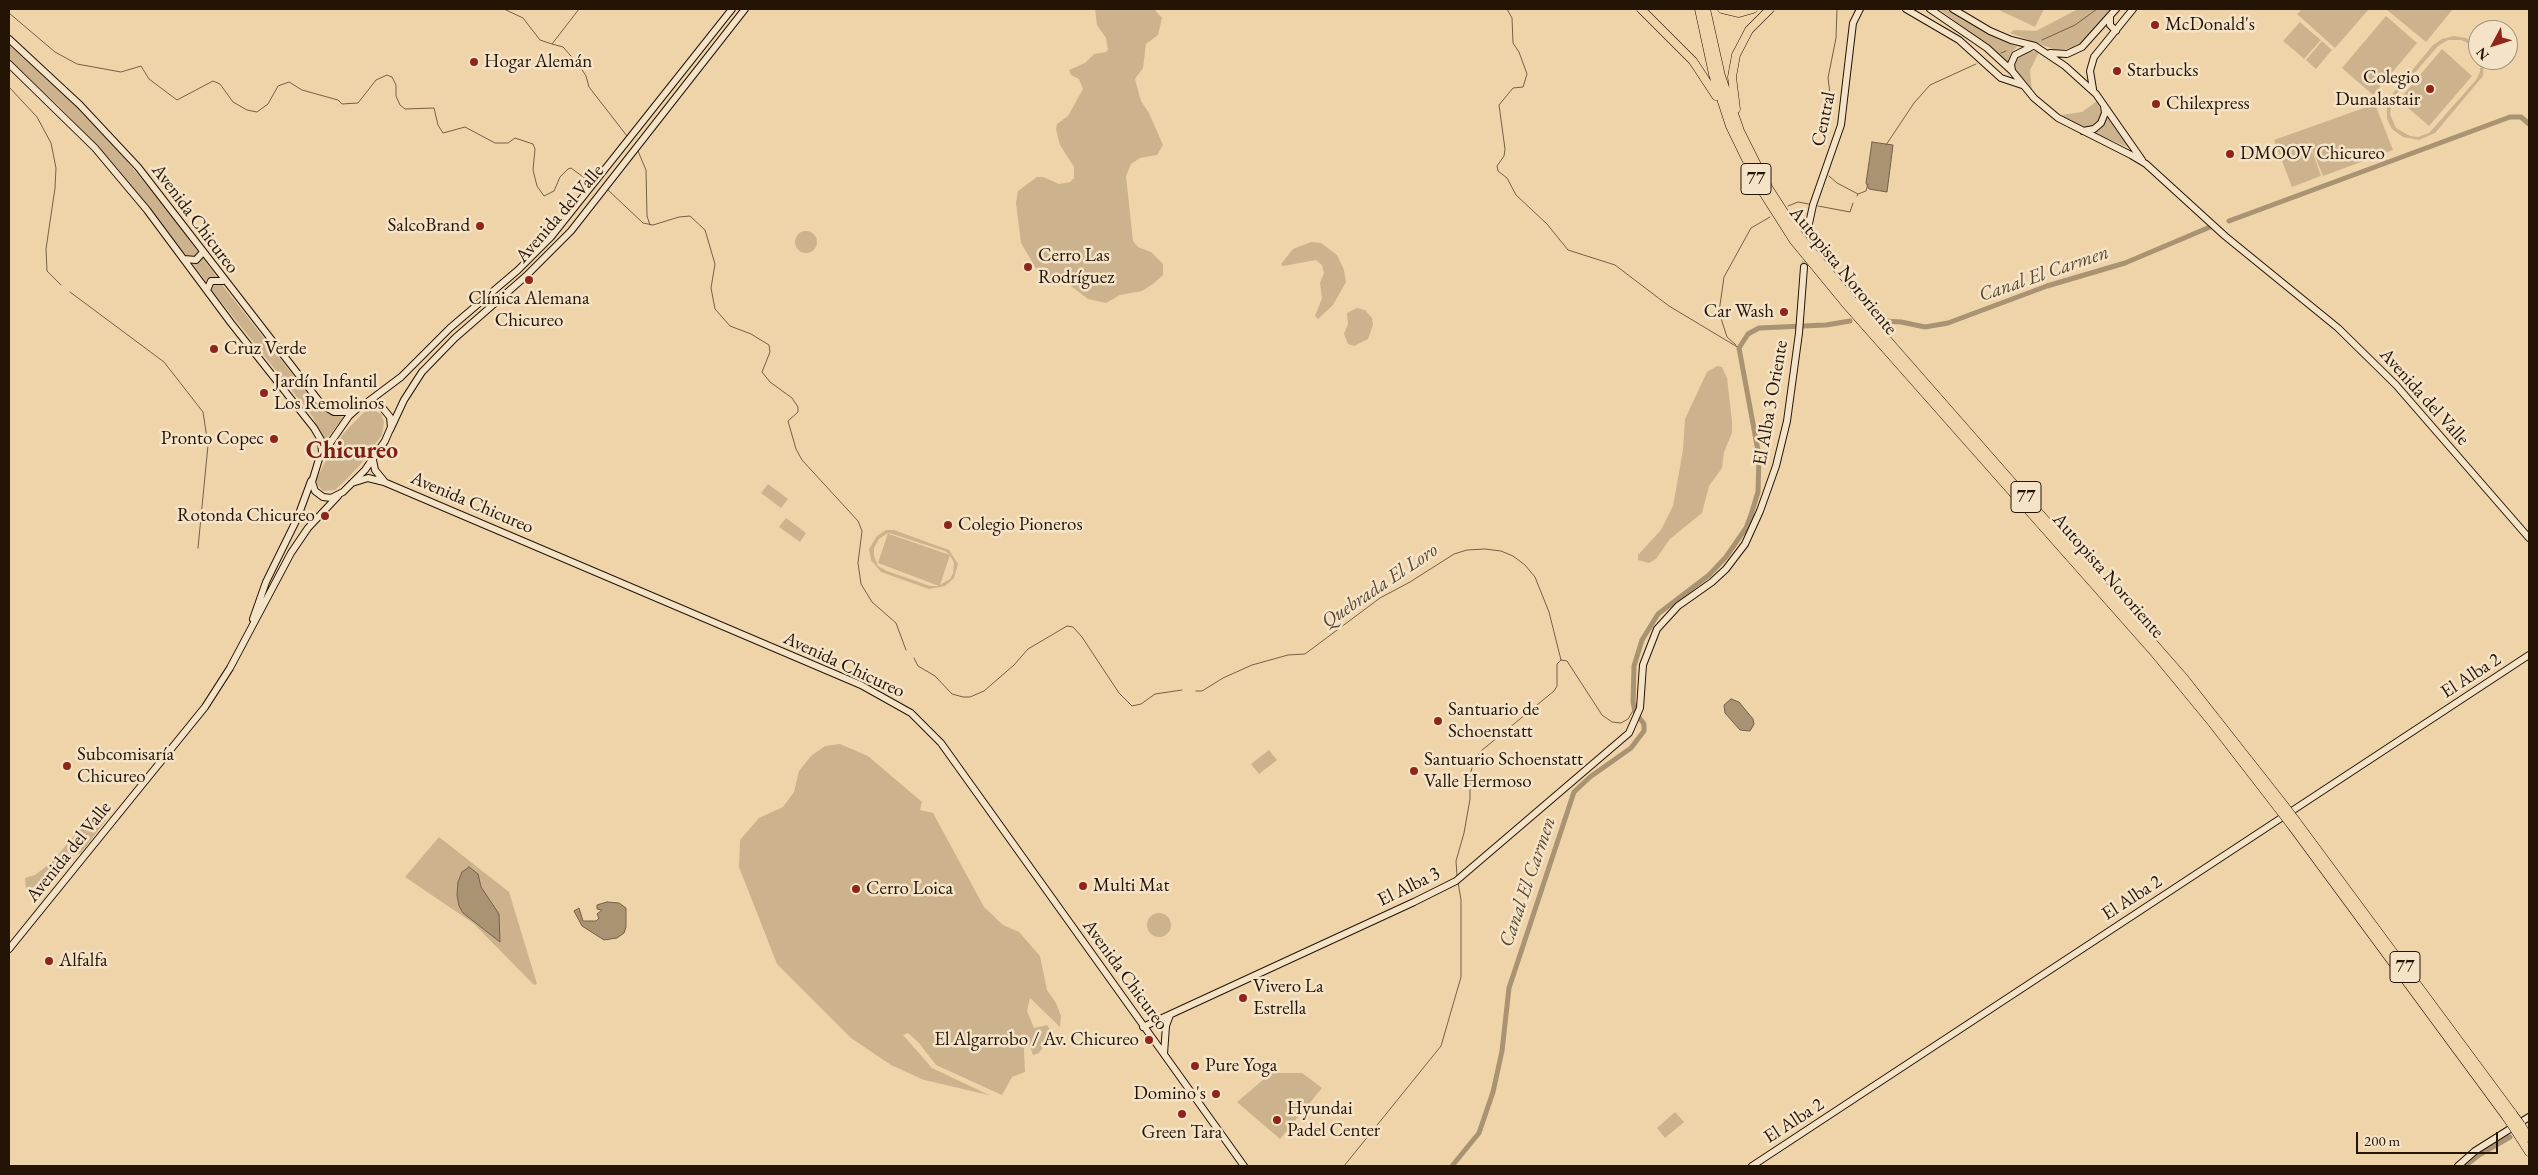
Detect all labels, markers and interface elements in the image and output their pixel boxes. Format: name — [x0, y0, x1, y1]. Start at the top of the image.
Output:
place label: McDonald's — [2165, 14, 2255, 36]
marker: McDonald's — [2149, 19, 2161, 31]
north arrow — [2468, 20, 2518, 70]
text: N — [2472, 44, 2493, 64]
place label: Hogar Alemán — [484, 51, 592, 73]
marker: Hogar Alemán — [468, 56, 480, 68]
place label: Starbucks — [2127, 60, 2198, 82]
marker: Starbucks — [2111, 65, 2123, 77]
place label: Colegio Dunalastair — [2335, 67, 2420, 111]
marker: Colegio Dunalastair — [2424, 83, 2436, 95]
street label: Central — [1807, 90, 1841, 148]
place label: Chilexpress — [2166, 93, 2250, 115]
marker: Chilexpress — [2150, 98, 2162, 110]
place label: DMOOV Chicureo — [2240, 143, 2385, 165]
marker: DMOOV Chicureo — [2224, 148, 2236, 160]
street label: Avenida Chicureo — [146, 160, 244, 278]
street label: Avenida del Valle — [511, 160, 609, 268]
road number: 77 — [1741, 163, 1771, 194]
street label: Autopista Nororiente — [1784, 202, 1902, 340]
place label: SalcoBrand — [388, 215, 470, 237]
marker: SalcoBrand — [474, 220, 486, 232]
water label: Canal El Carmen — [1976, 241, 2112, 307]
place label: Cerro Las Rodríguez — [1038, 245, 1114, 289]
marker: Cerro Las Rodríguez — [1022, 261, 1034, 273]
marker: Clínica Alemana Chicureo — [523, 274, 535, 286]
place label: Clínica Alemana Chicureo — [468, 288, 590, 332]
place label: Car Wash — [1704, 301, 1774, 323]
marker: Car Wash — [1778, 306, 1790, 318]
place label: Cruz Verde — [224, 338, 306, 360]
street label: El Alba 3 Oriente — [1749, 339, 1793, 467]
marker: Cruz Verde — [208, 343, 220, 355]
street label: Avenida del Valle — [2374, 344, 2474, 450]
place label: Jardín Infantil Los Remolinos — [274, 371, 384, 415]
marker: Jardín Infantil Los Remolinos — [258, 387, 270, 399]
place label: Pronto Copec — [161, 428, 264, 450]
marker: Pronto Copec — [268, 433, 280, 445]
district label: Chicureo — [306, 437, 398, 465]
street label: Avenida Chicureo — [407, 467, 537, 539]
road number: 77 — [2011, 482, 2041, 512]
place label: Rotonda Chicureo — [177, 505, 315, 527]
street label: Autopista Nororiente — [2047, 509, 2169, 643]
marker: Rotonda Chicureo — [319, 510, 331, 522]
place label: Colegio Pioneros — [958, 514, 1083, 536]
marker: Colegio Pioneros — [942, 519, 954, 531]
water label: Quebrada El Loro — [1317, 538, 1443, 634]
street label: Avenida Chicureo — [780, 627, 908, 703]
street label: El Alba 2 — [2437, 648, 2505, 704]
place label: Santuario de Schoenstatt — [1448, 699, 1539, 743]
marker: Santuario de Schoenstatt — [1432, 715, 1444, 727]
place label: Subcomisaría Chicureo — [77, 744, 174, 788]
place label: Santuario Schoenstatt Valle Hermoso — [1424, 749, 1583, 793]
marker: Subcomisaría Chicureo — [61, 760, 73, 772]
marker: Santuario Schoenstatt Valle Hermoso — [1408, 765, 1420, 777]
street label: Avenida del Valle — [21, 797, 117, 907]
water label: Canal El Carmen — [1495, 814, 1561, 950]
street label: El Alba 3 — [1374, 862, 1444, 912]
street label: El Alba 2 — [2098, 870, 2166, 926]
place label: Multi Mat — [1093, 875, 1169, 897]
place label: Cerro Loica — [866, 878, 953, 900]
marker: Multi Mat — [1077, 880, 1089, 892]
marker: Cerro Loica — [850, 883, 862, 895]
street label: Avenida Chicureo — [1077, 915, 1173, 1035]
place label: Alfalfa — [59, 950, 108, 972]
road number: 77 — [2390, 952, 2420, 982]
marker: Alfalfa — [43, 955, 55, 967]
place label: Vivero La Estrella — [1253, 976, 1324, 1020]
marker: Vivero La Estrella — [1237, 992, 1249, 1004]
place label: El Algarrobo / Av. Chicureo — [934, 1029, 1139, 1051]
marker: El Algarrobo / Av. Chicureo — [1143, 1034, 1155, 1046]
place label: Pure Yoga — [1205, 1055, 1277, 1077]
marker: Pure Yoga — [1189, 1060, 1201, 1072]
place label: Domino's — [1133, 1083, 1206, 1105]
marker: Domino's — [1210, 1088, 1222, 1100]
street label: El Alba 2 — [1760, 1093, 1828, 1149]
place label: Hyundai Padel Center — [1287, 1098, 1380, 1142]
marker: Green Tara — [1176, 1108, 1188, 1120]
marker: Hyundai Padel Center — [1271, 1114, 1283, 1126]
place label: Green Tara — [1142, 1122, 1222, 1144]
scale bar — [2358, 1122, 2500, 1154]
text: 200 m — [2364, 1131, 2400, 1150]

